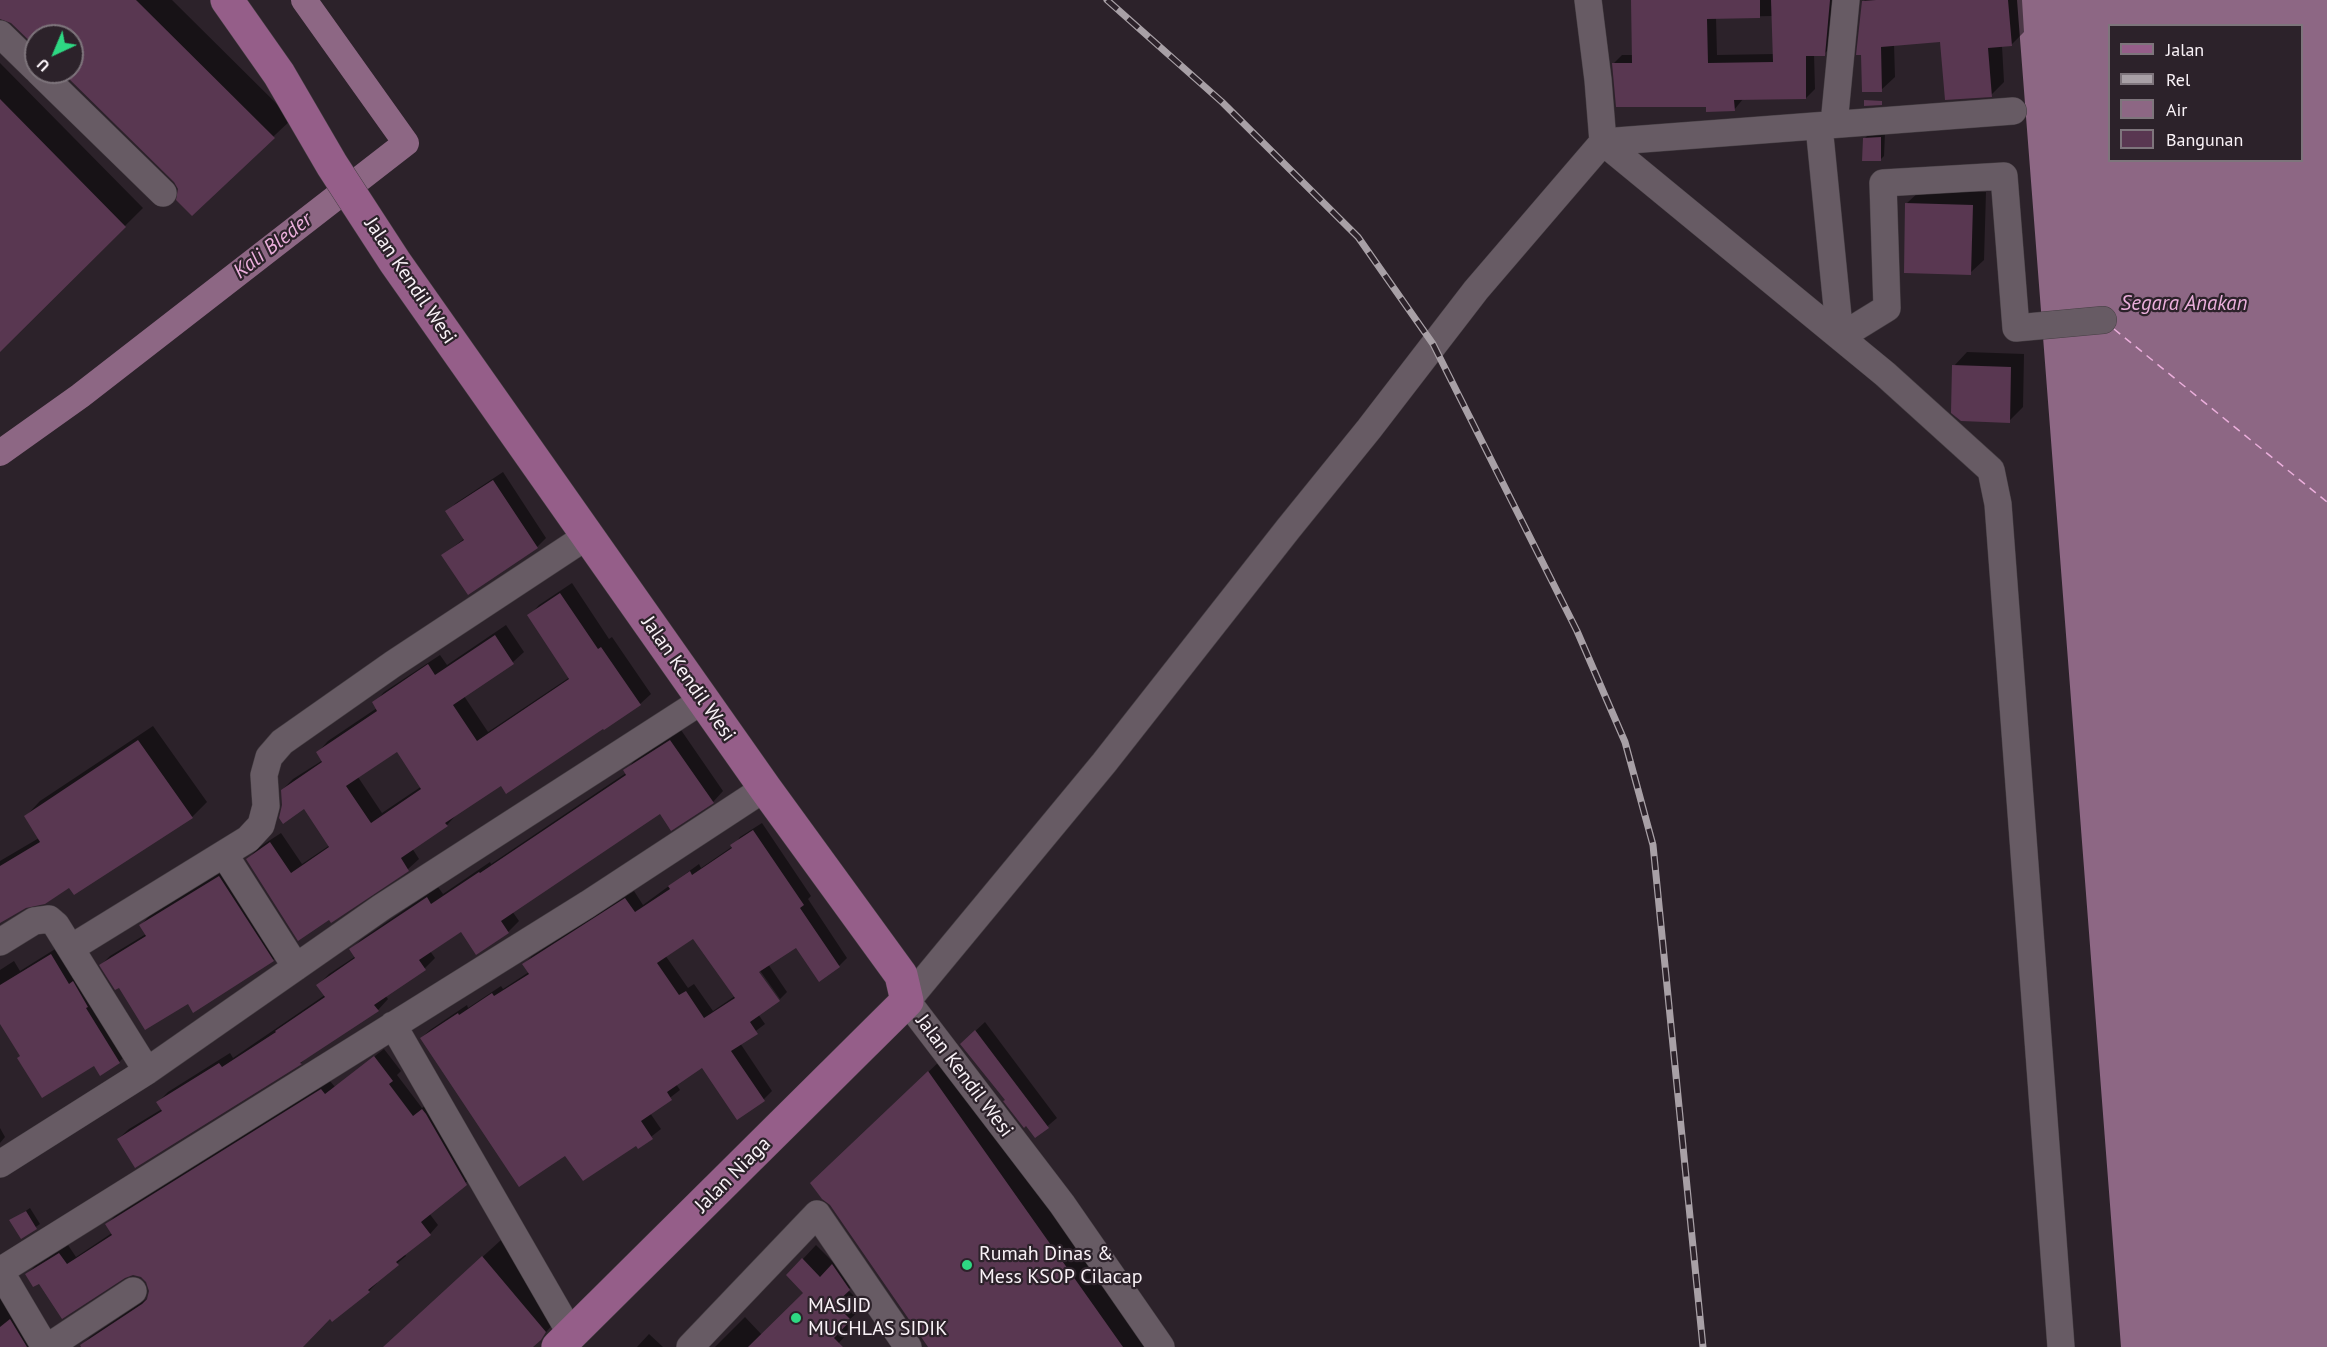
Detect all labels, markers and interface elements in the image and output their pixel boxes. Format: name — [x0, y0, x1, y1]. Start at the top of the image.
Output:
north arrow — [24, 24, 84, 84]
legend — [2108, 24, 2303, 162]
text: Jalan — [2166, 38, 2204, 61]
text: U — [32, 55, 53, 76]
text: Rel — [2166, 68, 2190, 91]
text: Air — [2166, 98, 2187, 121]
text: Bangunan — [2166, 128, 2243, 151]
water label: Kali Bleder — [229, 207, 317, 285]
street label: Jalan Kendil Wesi — [359, 213, 461, 349]
water label: Segara Anakan — [2121, 291, 2247, 317]
street label: Jalan Kendil Wesi — [636, 612, 740, 746]
street label: Jalan Kendil Wesi — [910, 1010, 1018, 1142]
street label: Jalan Niaga — [690, 1132, 776, 1218]
place label: Rumah Dinas & Mess KSOP Cilacap — [979, 1242, 1142, 1289]
marker: Rumah Dinas & Mess KSOP Cilacap — [960, 1258, 974, 1272]
place label: MASJID MUCHLAS SIDIK — [808, 1294, 947, 1341]
marker: MASJID MUCHLAS SIDIK — [789, 1311, 803, 1325]

